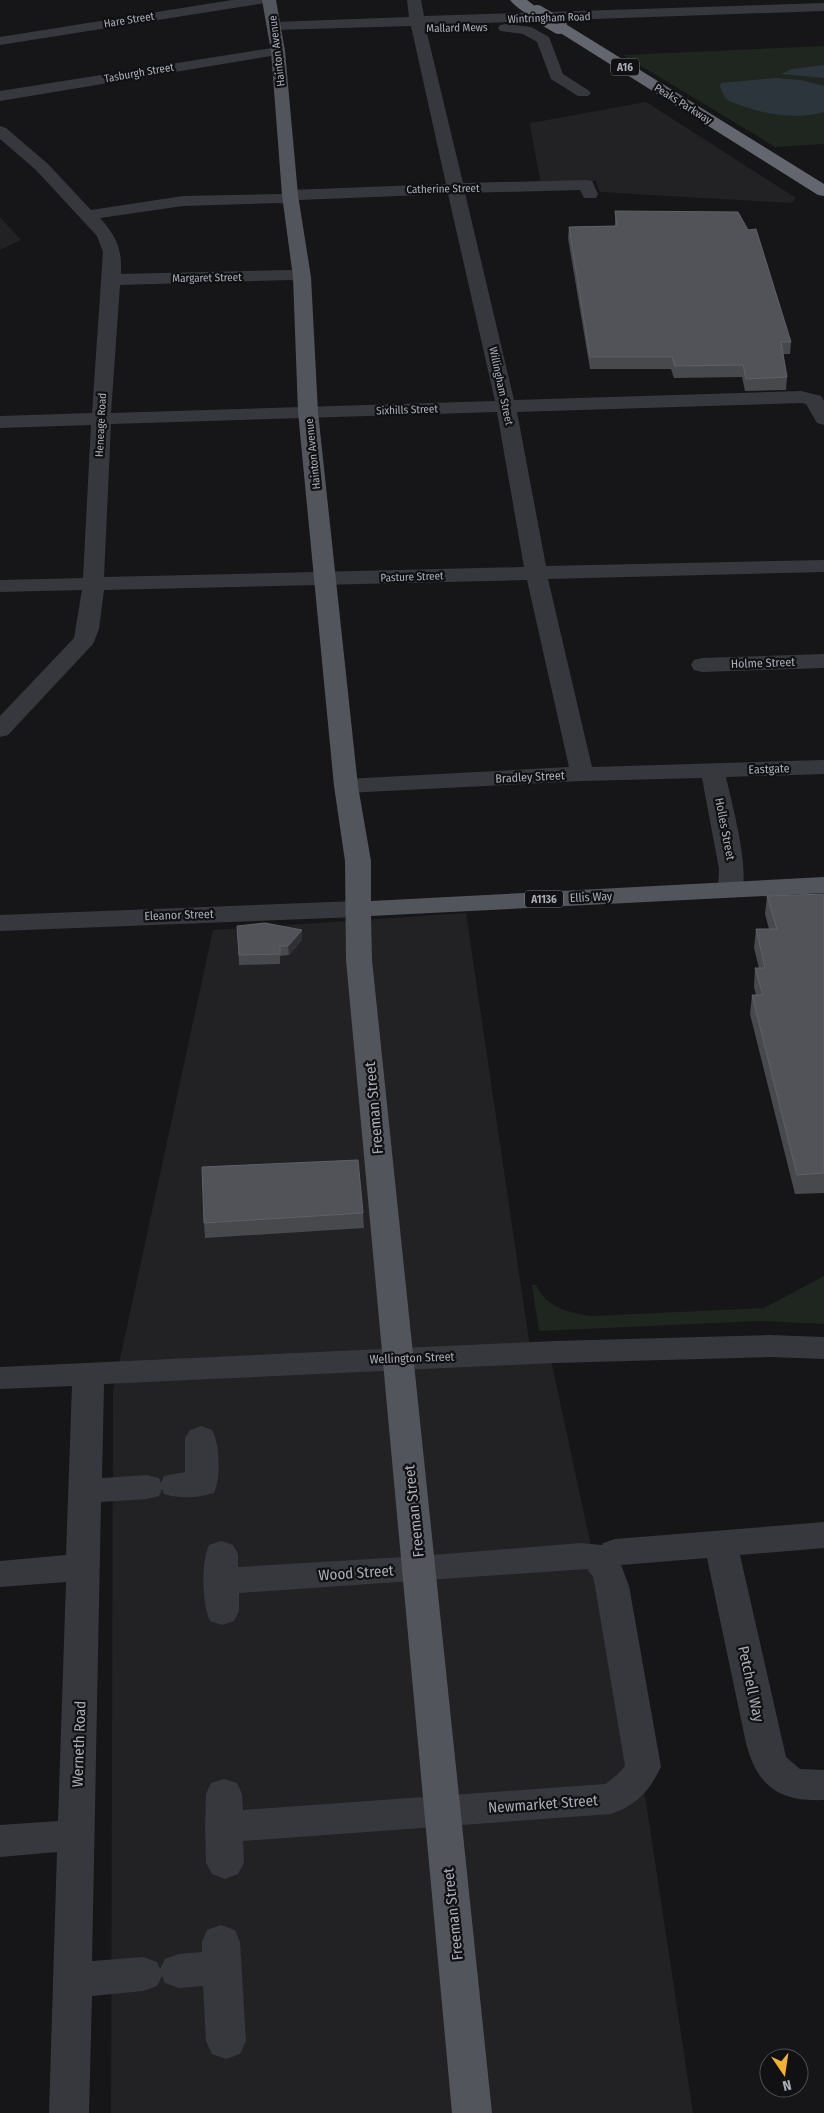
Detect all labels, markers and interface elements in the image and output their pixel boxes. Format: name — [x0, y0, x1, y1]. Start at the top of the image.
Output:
street label: Hare Street — [103, 10, 155, 30]
street label: Wintringham Road — [507, 10, 591, 26]
street label: Hainton Avenue — [266, 15, 288, 87]
street label: Mallard Mews — [426, 21, 488, 35]
road number: A16 — [611, 58, 639, 76]
street label: Tasburgh Street — [103, 60, 175, 86]
street label: Peaks Parkway — [652, 81, 714, 127]
street label: Catherine Street — [406, 182, 480, 196]
street label: Margaret Street — [172, 271, 242, 285]
street label: Willingham Street — [486, 346, 516, 427]
street label: Heneage Road — [93, 393, 109, 457]
street label: Sixhills Street — [376, 402, 438, 418]
street label: Hainton Avenue — [303, 418, 323, 490]
street label: Pasture Street — [380, 569, 444, 585]
street label: Holme Street — [731, 655, 795, 671]
street label: Eastgate — [748, 761, 790, 777]
street label: Bradley Street — [495, 768, 565, 786]
street label: Holles Street — [712, 797, 738, 861]
street label: Ellis Way — [569, 889, 613, 905]
road number: A1136 — [525, 891, 563, 908]
street label: Eleanor Street — [144, 907, 214, 923]
street label: Freeman Street — [361, 1061, 387, 1155]
street label: Wellington Street — [369, 1350, 455, 1366]
street label: Freeman Street — [400, 1464, 428, 1558]
street label: Wood Street — [318, 1561, 394, 1585]
street label: Petchell Way — [734, 1644, 768, 1724]
street label: Werneth Road — [68, 1700, 90, 1788]
street label: Newmarket Street — [487, 1791, 599, 1817]
street label: Freeman Street — [439, 1867, 467, 1961]
north arrow — [759, 2048, 809, 2098]
text: N — [781, 2076, 793, 2094]

